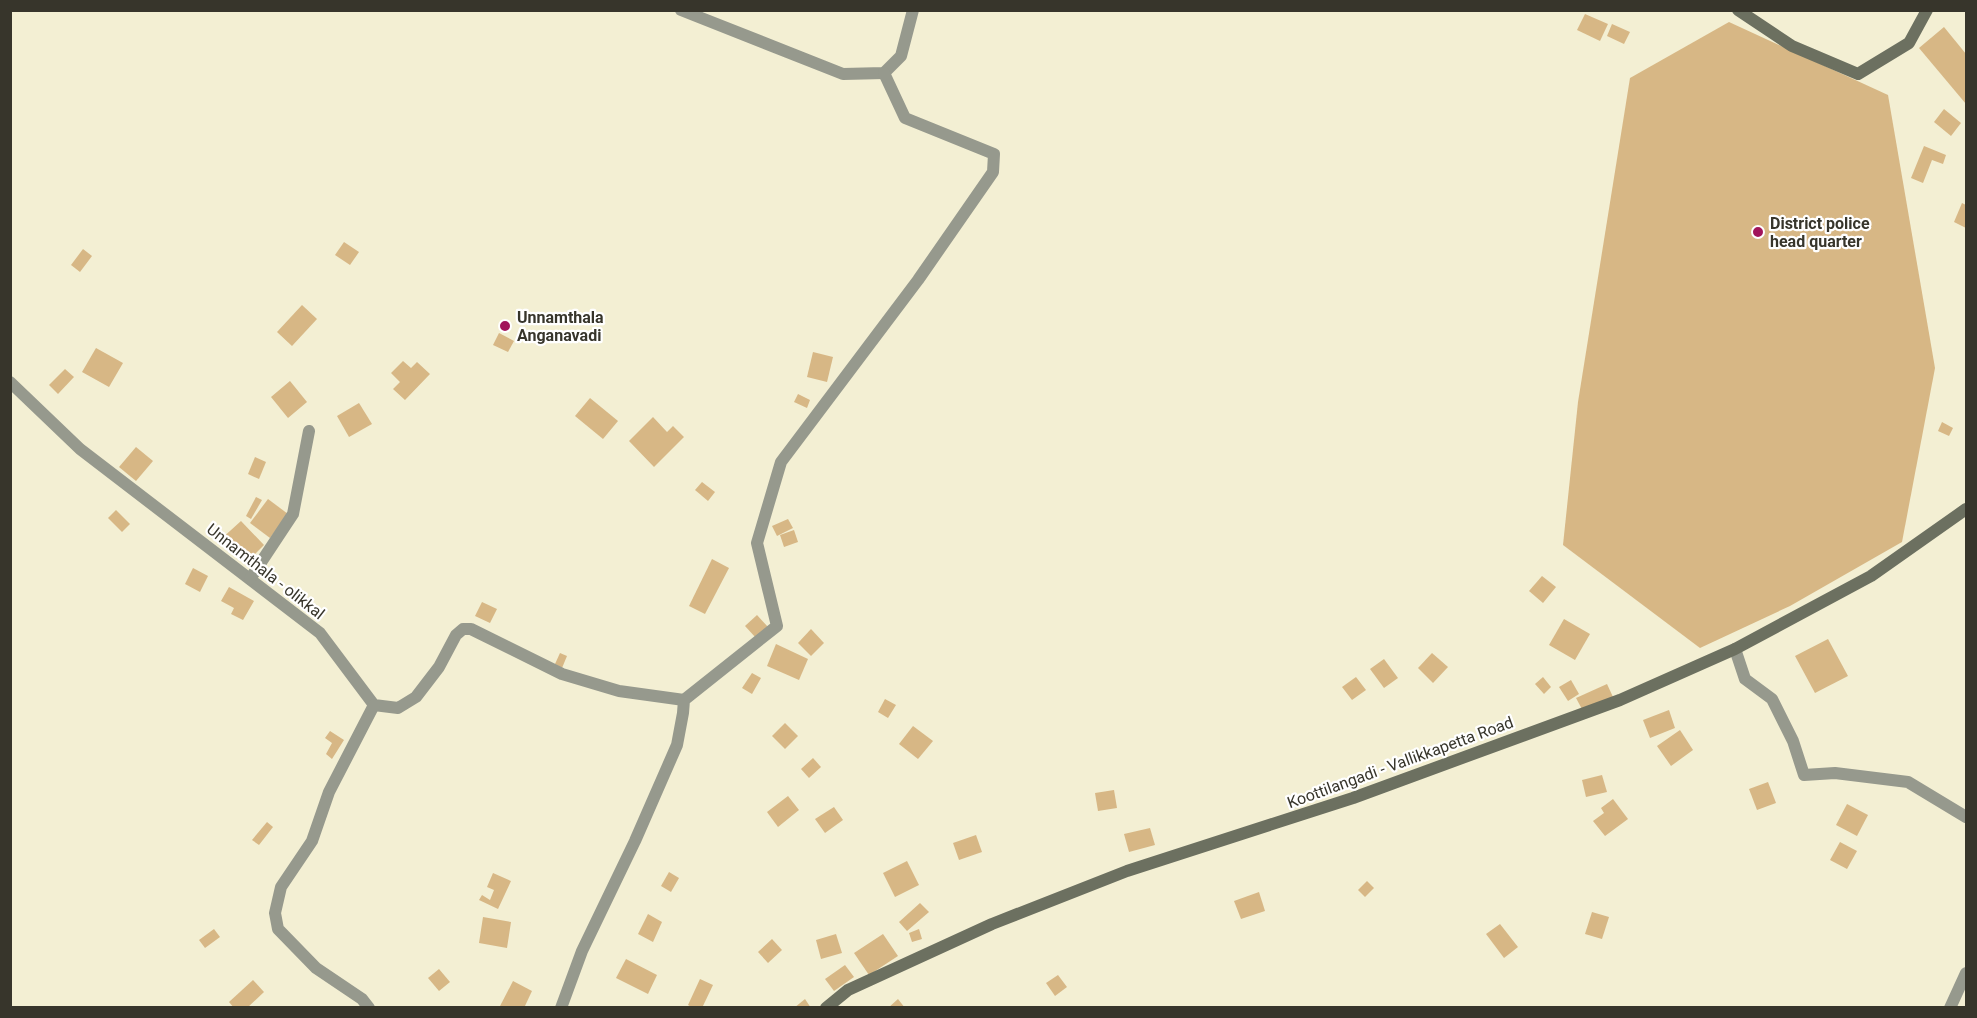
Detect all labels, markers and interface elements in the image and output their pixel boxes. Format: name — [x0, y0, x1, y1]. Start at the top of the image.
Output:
place label: District police head quarter — [1770, 214, 1870, 251]
marker: District police head quarter — [1751, 225, 1765, 239]
place label: Unnamthala Anganavadi — [517, 308, 604, 345]
marker: Unnamthala Anganavadi — [498, 319, 512, 333]
street label: Unnamthala - olikkal — [203, 520, 328, 623]
street label: Koottilangadi - Vallikkapetta Road — [1284, 713, 1516, 812]

